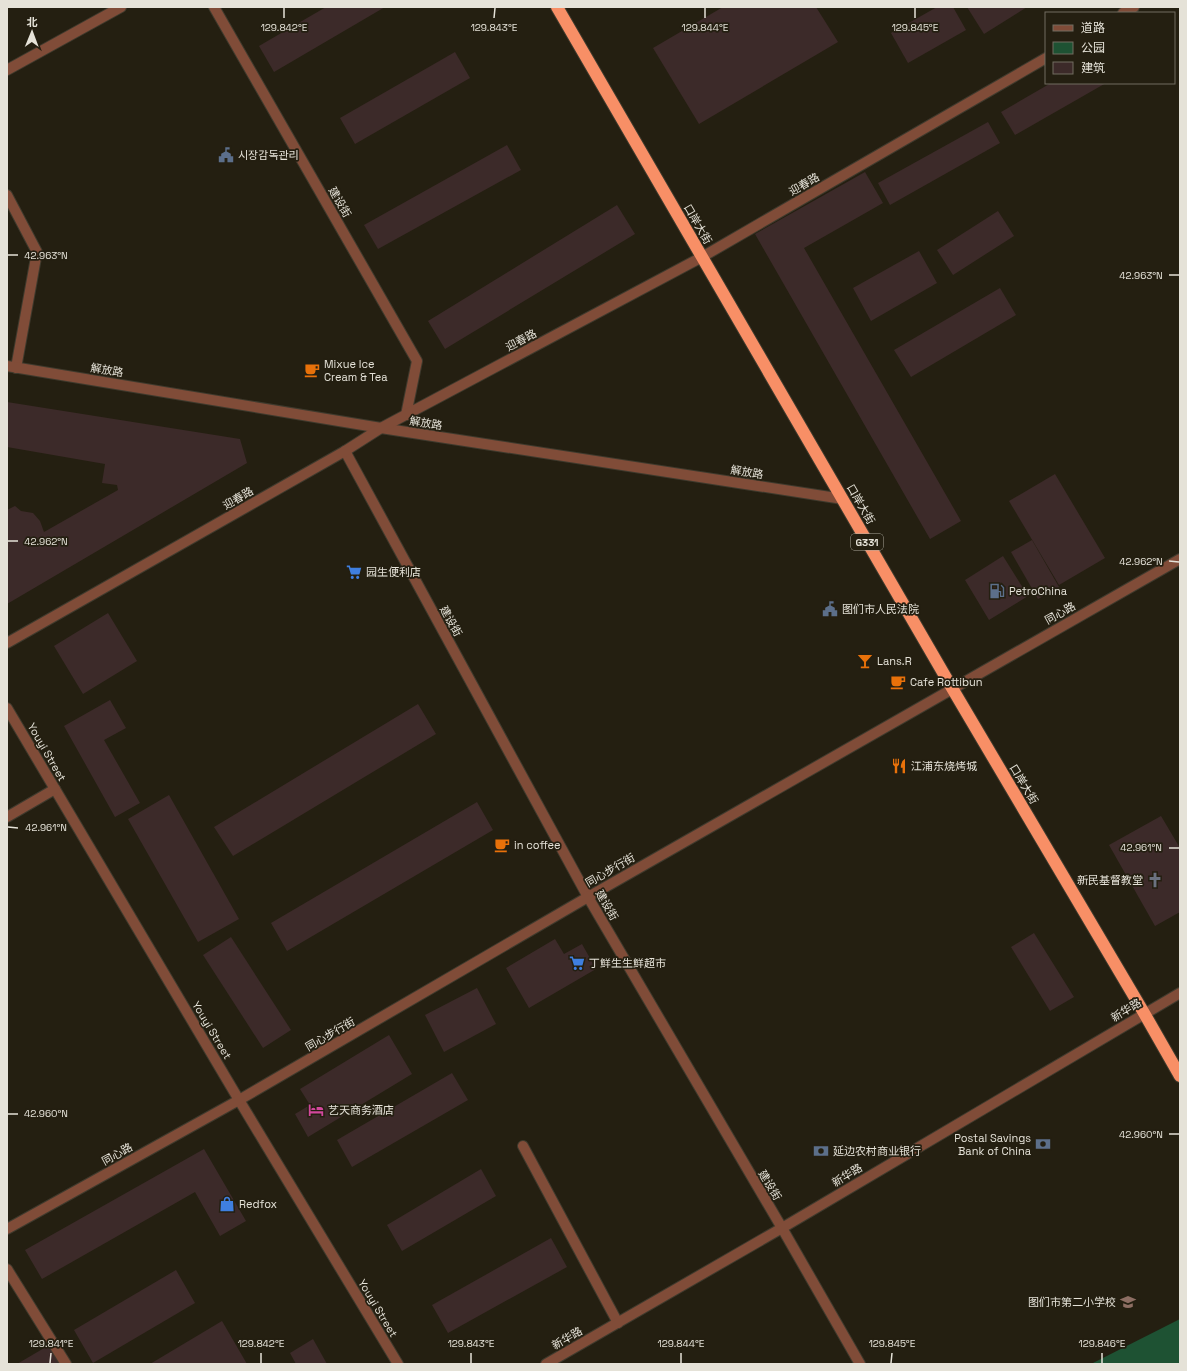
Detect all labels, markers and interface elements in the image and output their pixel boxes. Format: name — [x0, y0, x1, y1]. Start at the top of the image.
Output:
north arrow — [12, 12, 52, 52]
legend — [1045, 12, 1175, 84]
text: 北 — [27, 15, 38, 29]
text: 道路 — [1081, 20, 1105, 36]
text: 129.842°E — [261, 21, 308, 34]
text: 129.843°E — [471, 21, 518, 34]
text: 129.844°E — [682, 21, 729, 34]
text: 129.845°E — [892, 21, 939, 34]
text: 公园 — [1081, 40, 1105, 56]
text: 建筑 — [1081, 60, 1105, 76]
public building icon: 시장감독관리 — [217, 146, 235, 164]
place label: 시장감독관리 — [238, 148, 299, 162]
street label: 迎春路 — [786, 170, 822, 198]
street label: 建设街 — [326, 184, 354, 220]
street label: 口岸大街 — [681, 201, 715, 247]
text: 42.963°N — [24, 249, 68, 262]
text: 42.963°N — [1119, 269, 1163, 282]
street label: 迎春路 — [503, 326, 539, 354]
place label: Mixue Ice Cream & Tea — [324, 357, 388, 384]
street label: 解放路 — [90, 361, 124, 379]
cafe icon: Mixue Ice Cream & Tea — [303, 361, 321, 379]
street label: 解放路 — [409, 414, 443, 432]
street label: 解放路 — [730, 463, 764, 481]
street label: 口岸大街 — [844, 481, 878, 527]
street label: 迎春路 — [220, 484, 256, 512]
road number: G331 — [851, 534, 883, 550]
text: 42.962°N — [24, 535, 68, 548]
text: 42.962°N — [1119, 555, 1163, 568]
supermarket icon: 园生便利店 — [345, 563, 363, 581]
place label: 园生便利店 — [366, 565, 421, 579]
fuel station icon: PetroChina — [988, 582, 1006, 600]
place label: PetroChina — [1009, 584, 1068, 598]
street label: 同心路 — [1042, 599, 1078, 627]
public building icon: 图们市人民法院 — [821, 600, 839, 618]
place label: 图们市人民法院 — [842, 602, 919, 616]
street label: 建设街 — [437, 603, 465, 639]
bar icon: Lans.R — [856, 652, 874, 670]
place label: Lans.R — [877, 654, 912, 668]
cafe icon: Cafe Rottibun — [889, 673, 907, 691]
place label: Cafe Rottibun — [910, 675, 983, 689]
street label: Youyi Street — [25, 720, 69, 784]
restaurant icon: 江浦东烧烤城 — [890, 757, 908, 775]
place label: 江浦东烧烤城 — [911, 759, 977, 773]
street label: 口岸大街 — [1007, 762, 1041, 806]
text: 42.961°N — [25, 821, 67, 834]
cafe icon: in coffee — [493, 836, 511, 854]
place label: in coffee — [514, 838, 561, 852]
text: 42.961°N — [1120, 841, 1162, 854]
street label: 同心步行街 — [583, 850, 637, 890]
church icon: 新民基督教堂 — [1146, 871, 1164, 889]
place label: 新民基督教堂 — [1077, 873, 1143, 887]
street label: 建设街 — [593, 887, 621, 923]
supermarket icon: 丁鲜生生鲜超市 — [568, 954, 586, 972]
place label: 丁鲜生生鲜超市 — [589, 956, 666, 970]
street label: 新华路 — [1108, 996, 1144, 1024]
street label: Youyi Street — [189, 998, 235, 1062]
street label: 同心步行街 — [303, 1014, 357, 1054]
hotel icon: 艺天商务酒店 — [307, 1101, 325, 1119]
place label: 艺天商务酒店 — [328, 1103, 394, 1117]
text: 42.960°N — [24, 1107, 68, 1120]
text: 42.960°N — [1119, 1128, 1163, 1141]
place label: Postal Savings Bank of China — [954, 1131, 1032, 1158]
bank icon: Postal Savings Bank of China — [1034, 1135, 1052, 1153]
street label: 同心路 — [99, 1140, 135, 1168]
bank icon: 延边农村商业银行 — [812, 1142, 830, 1160]
place label: 延边农村商业银行 — [833, 1144, 921, 1158]
street label: 新华路 — [829, 1161, 865, 1189]
street label: 建设街 — [756, 1167, 784, 1203]
shop icon: Redfox — [218, 1195, 236, 1213]
place label: Redfox — [239, 1197, 278, 1211]
street label: Youyi Street — [355, 1276, 401, 1340]
school or university icon: 图们市第二小学校 — [1119, 1293, 1137, 1311]
place label: 图们市第二小学校 — [1028, 1295, 1116, 1309]
street label: 新华路 — [549, 1324, 585, 1352]
text: 129.841°E — [29, 1337, 74, 1350]
text: 129.842°E — [238, 1337, 285, 1350]
text: 129.843°E — [448, 1337, 495, 1350]
text: 129.844°E — [658, 1337, 705, 1350]
text: 129.845°E — [869, 1337, 916, 1350]
text: 129.846°E — [1079, 1337, 1126, 1350]

